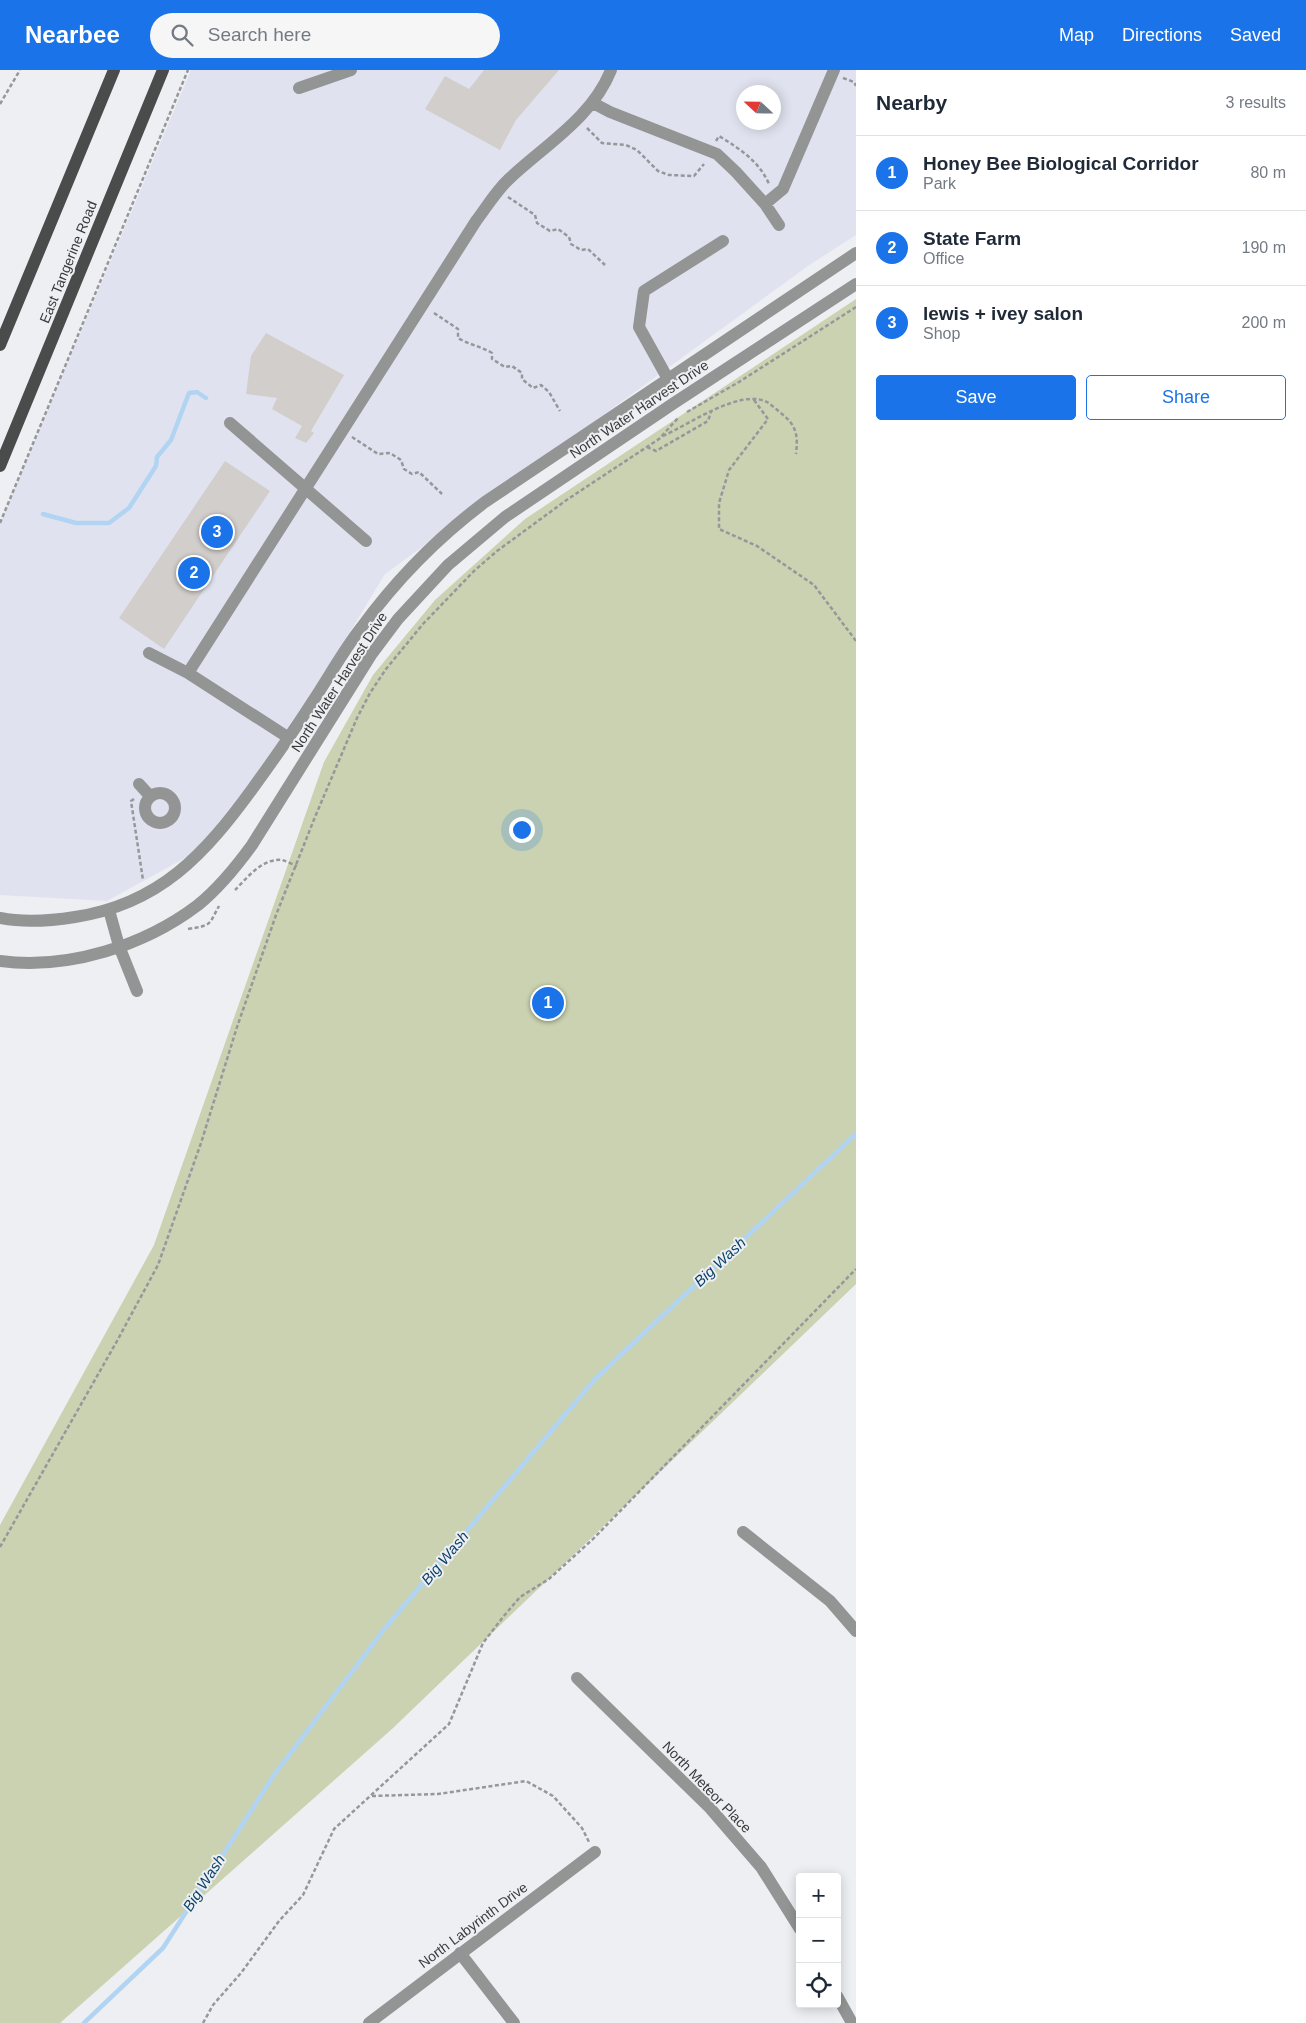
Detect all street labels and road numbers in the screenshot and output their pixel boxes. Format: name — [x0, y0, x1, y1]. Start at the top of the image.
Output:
street label: East Tangerine Road — [36, 199, 100, 325]
street label: North Water Harvest Drive — [567, 356, 711, 461]
street label: North Water Harvest Drive — [288, 609, 390, 755]
street label: North Meteor Place — [659, 1738, 755, 1836]
street label: North Labyrinth Drive — [415, 1879, 531, 1971]

